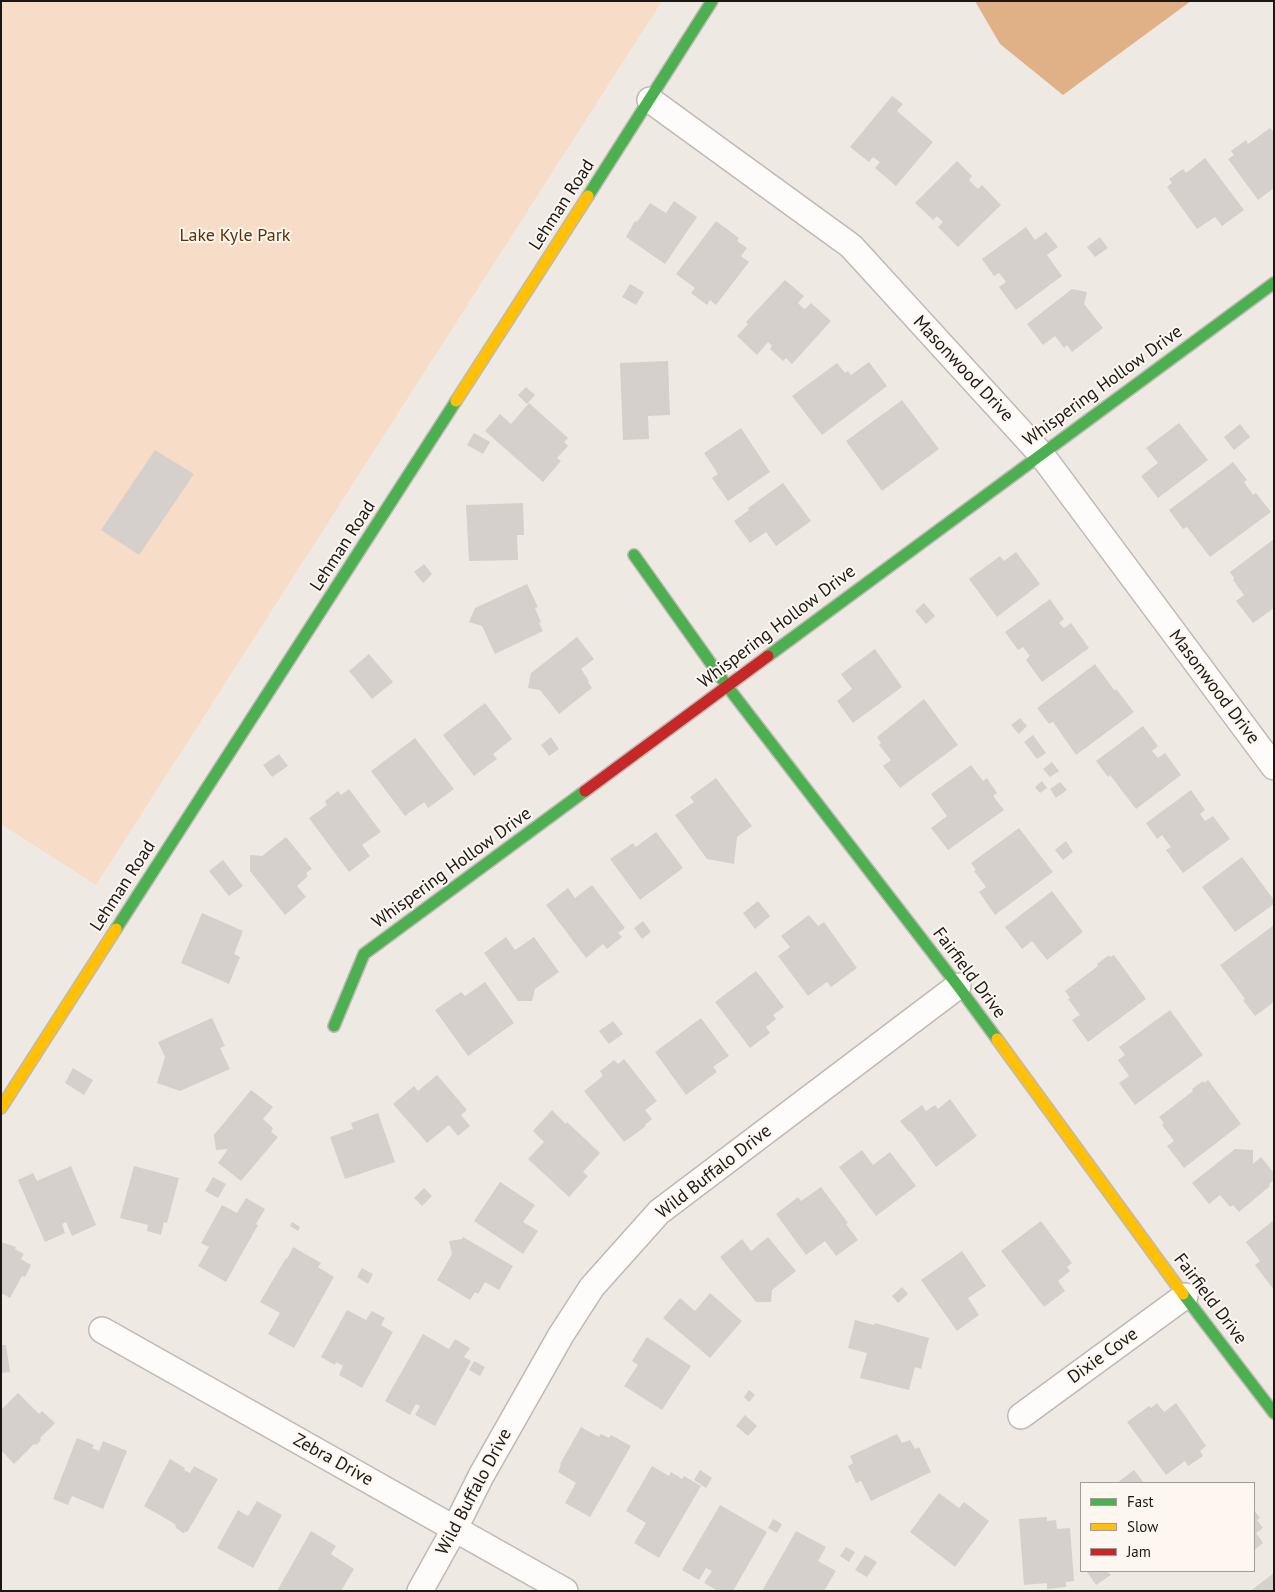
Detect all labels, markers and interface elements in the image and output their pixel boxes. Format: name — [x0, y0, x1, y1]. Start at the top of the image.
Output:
street label: Lehman Road — [525, 156, 599, 254]
park label: Lake Kyle Park — [180, 225, 290, 247]
street label: Masonwood Drive — [908, 311, 1018, 427]
street label: Whispering Hollow Drive — [1019, 321, 1187, 451]
street label: Lehman Road — [306, 497, 380, 595]
street label: Whispering Hollow Drive — [694, 561, 860, 693]
street label: Masonwood Drive — [1164, 626, 1264, 748]
street label: Whispering Hollow Drive — [368, 803, 536, 933]
street label: Lehman Road — [86, 837, 160, 935]
street label: Fairfield Drive — [928, 923, 1010, 1023]
street label: Wild Buffalo Drive — [652, 1120, 776, 1224]
street label: Fairfield Drive — [1169, 1249, 1251, 1349]
street label: Dixie Cove — [1064, 1323, 1142, 1389]
street label: Wild Buffalo Drive — [432, 1425, 516, 1559]
street label: Zebra Drive — [289, 1429, 377, 1491]
legend — [1080, 1482, 1255, 1572]
text: Fast — [1127, 1492, 1154, 1511]
text: Slow — [1127, 1517, 1158, 1536]
text: Jam — [1127, 1542, 1151, 1561]

